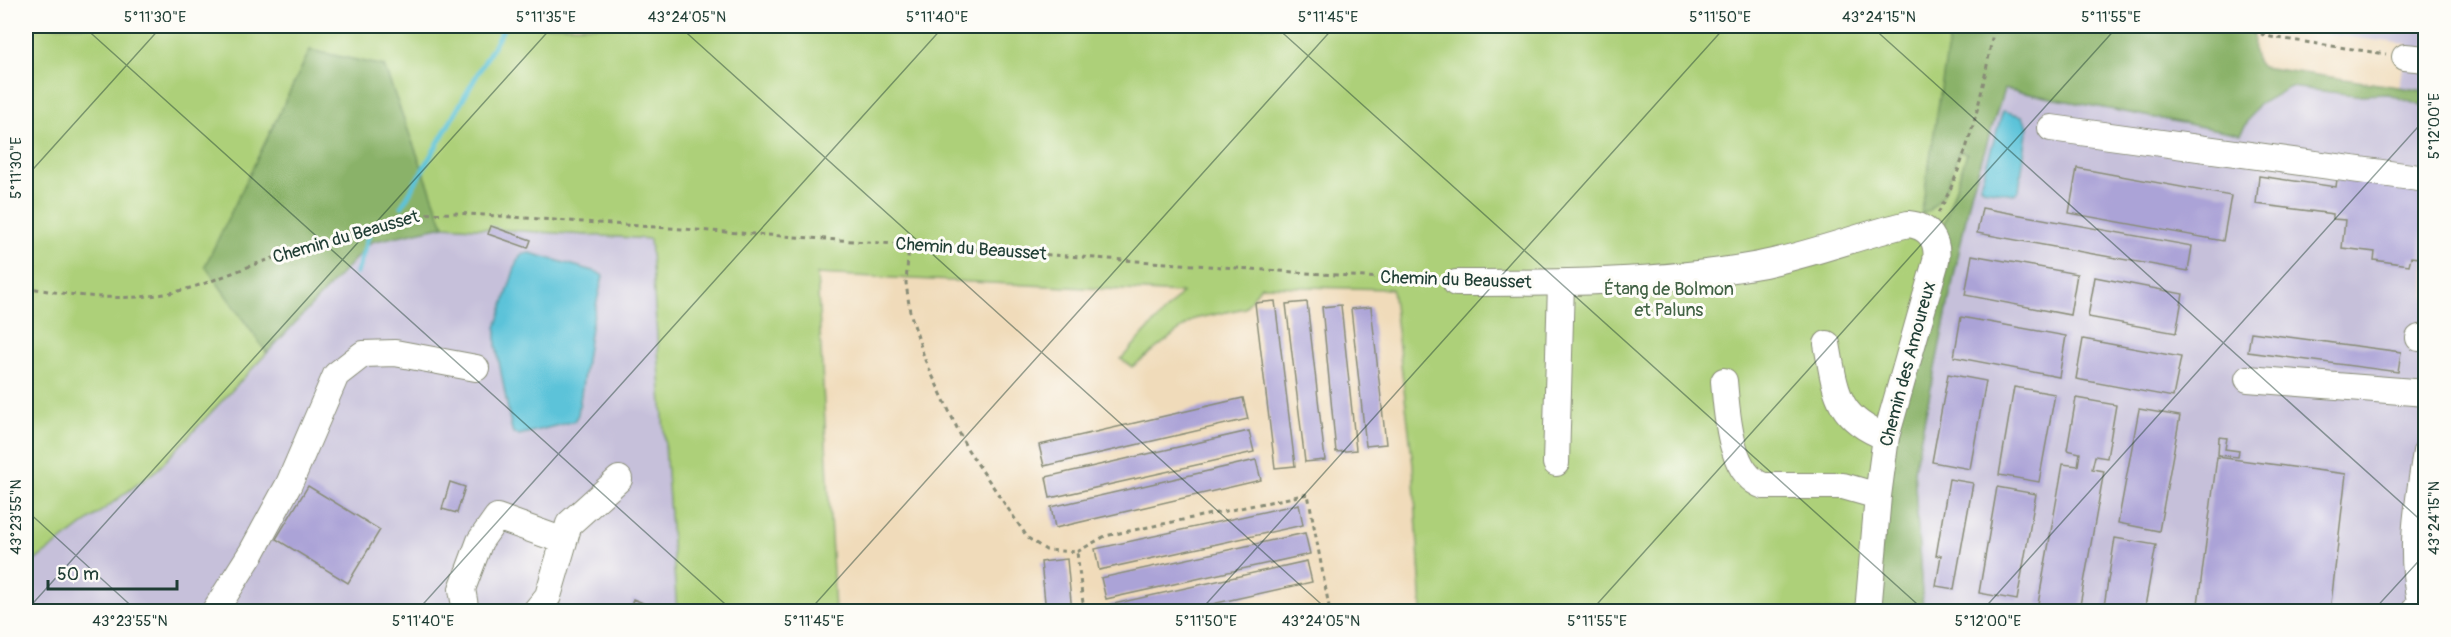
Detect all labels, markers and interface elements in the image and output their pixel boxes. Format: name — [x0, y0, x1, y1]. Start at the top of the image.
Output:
text: 5°11'30"E — [124, 8, 186, 27]
text: 5°11'35"E — [516, 8, 576, 27]
text: 43°24'05"N — [648, 8, 726, 27]
text: 5°11'40"E — [906, 8, 968, 27]
text: 5°11'45"E — [1298, 8, 1358, 27]
text: 5°11'50"E — [1689, 8, 1751, 27]
text: 43°24'15"N — [1842, 8, 1916, 27]
text: 5°11'55"E — [2081, 8, 2141, 27]
text: 5°12'00"E — [2425, 93, 2444, 159]
text: 5°11'30"E — [7, 137, 26, 199]
street label: Chemin du Beausset — [270, 205, 423, 269]
street label: Chemin du Beausset — [895, 232, 1048, 266]
street label: Chemin du Beausset — [1380, 266, 1533, 294]
park label: Étang de Bolmon et Paluns — [1604, 278, 1734, 322]
street label: Chemin des Amoureux — [1875, 279, 1941, 449]
text: 43°23'55"N — [7, 479, 26, 555]
text: 43°24'15"N — [2425, 481, 2444, 555]
scale bar — [48, 553, 177, 591]
text: 50 m — [57, 563, 99, 586]
text: 43°23'55"N — [92, 612, 168, 631]
text: 5°11'40"E — [392, 612, 454, 631]
text: 5°11'45"E — [784, 612, 844, 631]
text: 5°11'50"E — [1175, 612, 1237, 631]
text: 43°24'05"N — [1282, 612, 1360, 631]
text: 5°11'55"E — [1567, 612, 1627, 631]
text: 5°12'00"E — [1955, 612, 2021, 631]

